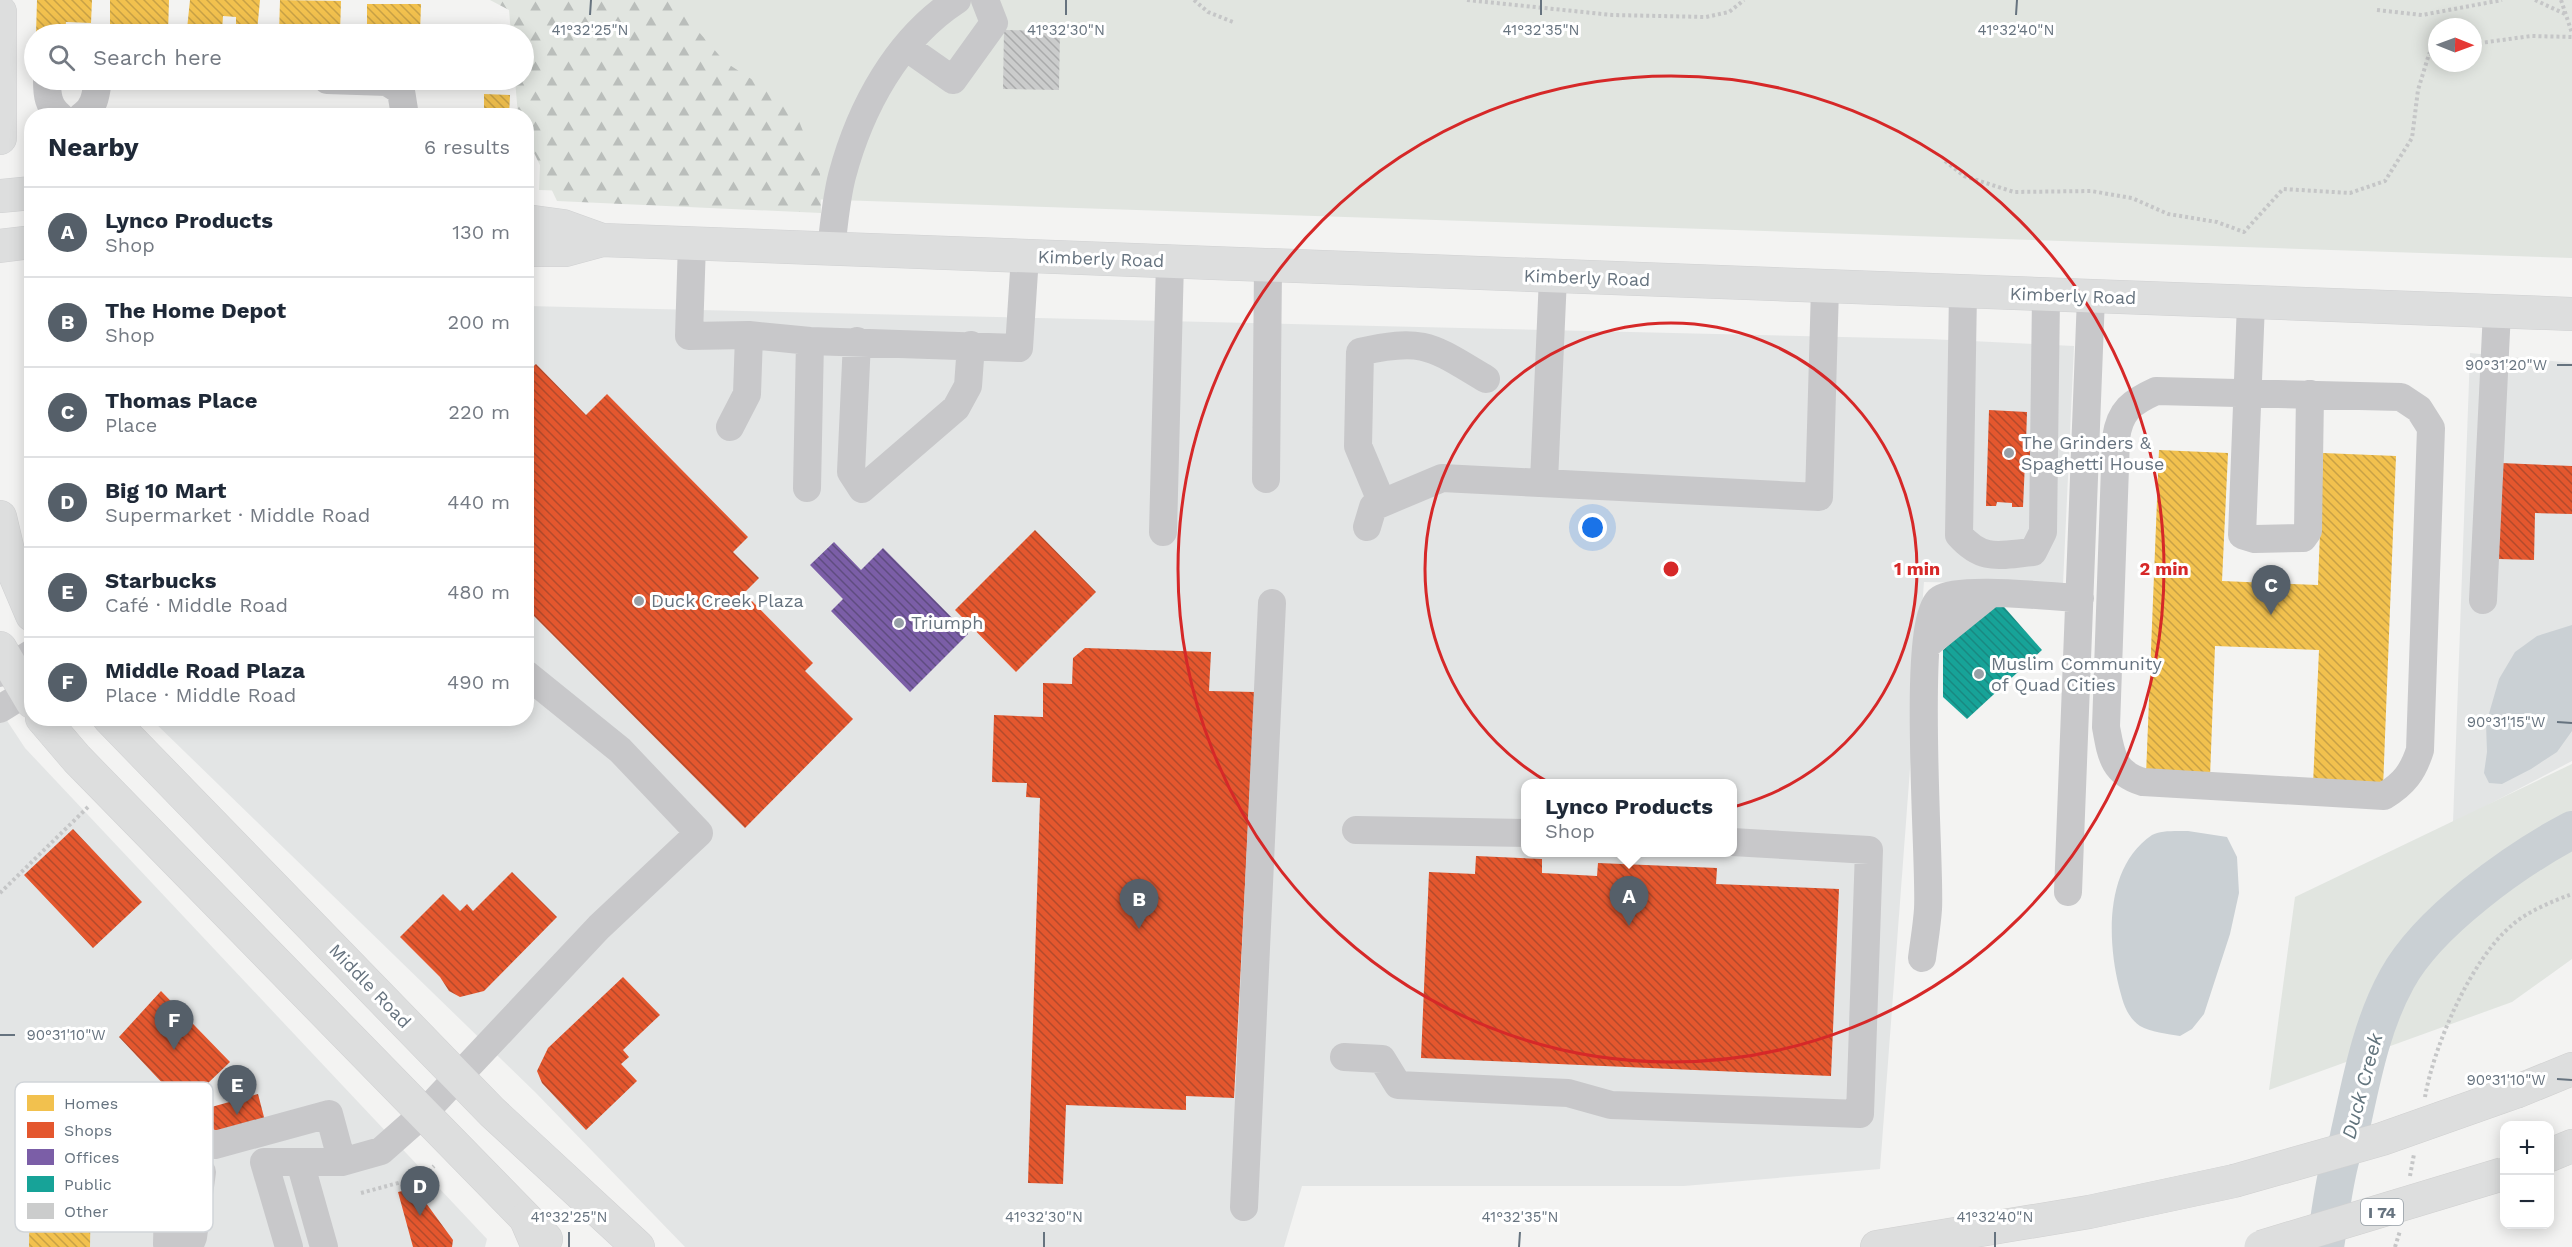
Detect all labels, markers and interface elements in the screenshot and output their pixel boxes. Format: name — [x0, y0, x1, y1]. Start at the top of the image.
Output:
north arrow — [2428, 18, 2482, 72]
text: 41°32'25"N — [551, 21, 629, 39]
text: 41°32'30"N — [1027, 21, 1105, 39]
text: 41°32'35"N — [1502, 21, 1580, 39]
text: 41°32'40"N — [1978, 21, 2054, 39]
search box — [24, 24, 534, 90]
icon: search — [45, 41, 78, 74]
text: Search here — [93, 45, 222, 70]
text: Nearby — [48, 132, 139, 162]
text: 6 results — [424, 135, 510, 159]
text: Lynco Products — [105, 208, 273, 233]
text: A — [61, 220, 74, 244]
text: 130 m — [452, 220, 510, 244]
text: Shop — [105, 233, 155, 257]
street label: Kimberly Road — [1037, 246, 1165, 271]
street label: Kimberly Road — [1523, 265, 1651, 290]
street label: Kimberly Road — [2009, 283, 2137, 308]
text: The Home Depot — [105, 298, 286, 323]
text: B — [61, 310, 74, 334]
text: 200 m — [448, 310, 510, 334]
text: Shop — [105, 323, 155, 347]
text: 90°31'20"W — [2465, 356, 2547, 374]
text: Thomas Place — [105, 388, 257, 413]
text: C — [61, 400, 74, 424]
text: 220 m — [448, 400, 510, 424]
text: Place — [105, 413, 157, 437]
place label: The Grinders & Spaghetti House — [2021, 432, 2164, 474]
marker: The Grinders & Spaghetti House — [2002, 446, 2016, 460]
text: Big 10 Mart — [105, 478, 226, 503]
text: D — [60, 490, 75, 514]
text: 440 m — [447, 490, 510, 514]
text: Supermarket · Middle Road — [105, 503, 370, 527]
your location — [1578, 513, 1607, 542]
text: 1 min — [1894, 558, 1940, 579]
text: 2 min — [2139, 558, 2189, 579]
centre of rings — [1661, 559, 1681, 579]
pin: C — [2252, 566, 2290, 615]
text: Starbucks — [105, 568, 216, 593]
text: E — [61, 580, 74, 604]
text: 480 m — [447, 580, 510, 604]
place label: Duck Creek Plaza — [651, 590, 804, 611]
text: Café · Middle Road — [105, 593, 288, 617]
marker: Duck Creek Plaza — [632, 594, 646, 608]
place label: Triumph — [911, 612, 983, 633]
marker: Triumph — [892, 616, 906, 630]
place label: Muslim Community of Quad Cities — [1991, 653, 2162, 695]
text: Middle Road Plaza — [105, 658, 305, 683]
marker: Muslim Community of Quad Cities — [1972, 667, 1986, 681]
text: F — [61, 670, 74, 694]
text: 490 m — [447, 670, 510, 694]
text: Place · Middle Road — [105, 683, 296, 707]
text: 90°31'15"W — [2467, 713, 2545, 731]
popup — [1521, 779, 1737, 857]
text: Lynco Products — [1545, 794, 1713, 819]
text: Shop — [1545, 819, 1595, 843]
pin: A — [1610, 876, 1648, 926]
pin: B — [1120, 880, 1158, 929]
street label: Middle Road — [325, 939, 416, 1032]
pin: F — [154, 1000, 194, 1050]
text: 90°31'10"W — [26, 1026, 106, 1044]
water label: Duck Creek — [2336, 1029, 2388, 1142]
pin: E — [218, 1066, 256, 1115]
text: 90°31'10"W — [2466, 1071, 2546, 1089]
legend — [15, 1082, 213, 1232]
text: Homes — [64, 1094, 118, 1113]
text: Shops — [64, 1121, 112, 1140]
map controls — [2500, 1121, 2554, 1229]
button: + — [2500, 1121, 2554, 1175]
text: Offices — [64, 1148, 119, 1167]
pin: D — [400, 1166, 440, 1216]
text: Public — [64, 1175, 112, 1194]
button: − — [2500, 1175, 2554, 1229]
road number: I 74 — [2361, 1199, 2403, 1225]
text: Other — [64, 1202, 109, 1221]
text: 41°32'25"N — [530, 1208, 608, 1226]
text: 41°32'30"N — [1005, 1208, 1083, 1226]
text: 41°32'35"N — [1481, 1208, 1559, 1226]
text: 41°32'40"N — [1957, 1208, 2033, 1226]

